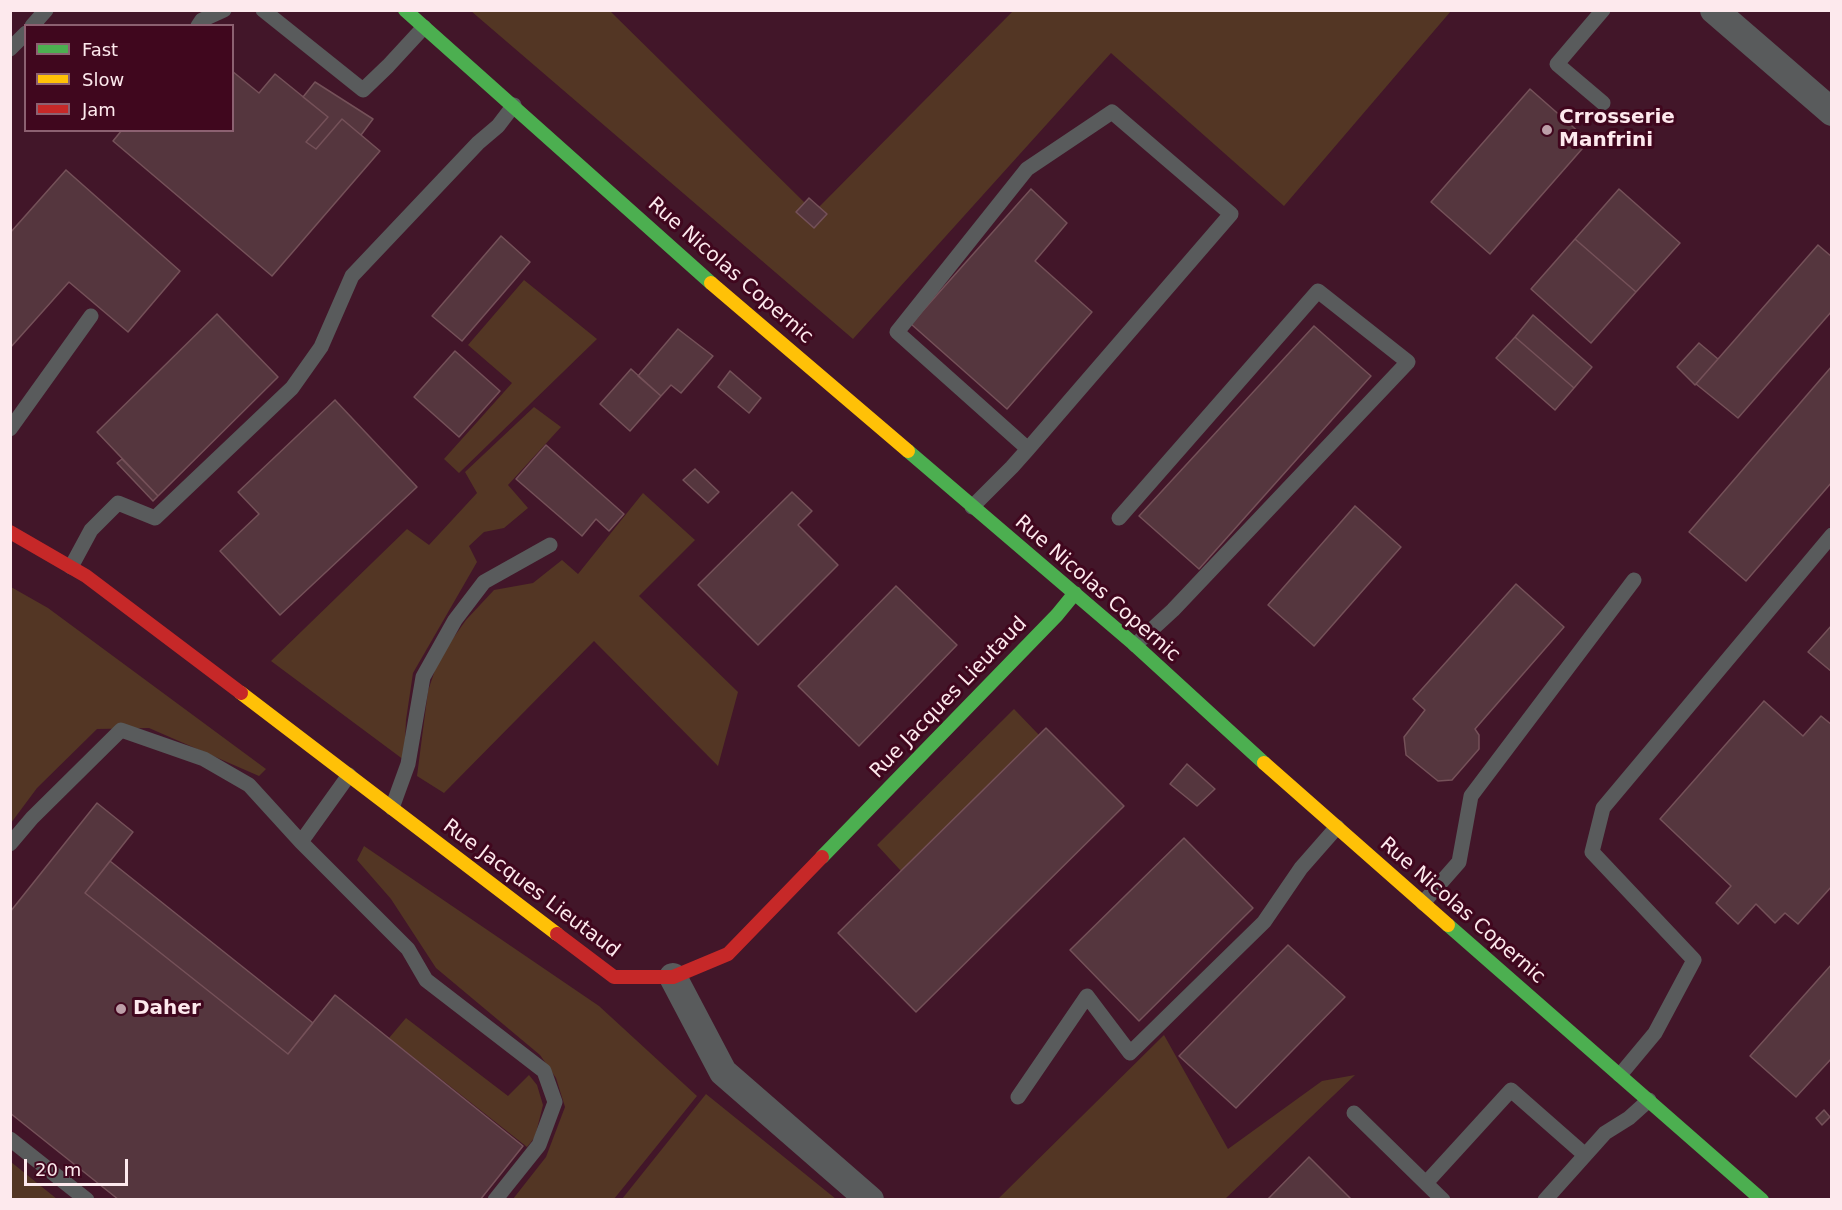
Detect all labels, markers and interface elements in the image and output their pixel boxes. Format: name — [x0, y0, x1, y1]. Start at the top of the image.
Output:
legend — [24, 24, 234, 132]
text: Fast — [82, 39, 118, 60]
text: Slow — [82, 69, 124, 90]
text: Jam — [82, 99, 116, 120]
place label: Crrosserie Manfrini — [1559, 106, 1675, 153]
marker: Crrosserie Manfrini — [1540, 123, 1554, 137]
street label: Rue Nicolas Copernic — [643, 193, 817, 349]
street label: Rue Nicolas Copernic — [1010, 511, 1184, 667]
street label: Rue Jacques Lieutaud — [866, 612, 1032, 784]
street label: Rue Jacques Lieutaud — [438, 815, 624, 963]
street label: Rue Nicolas Copernic — [1375, 833, 1549, 989]
place label: Daher — [133, 997, 201, 1021]
marker: Daher — [114, 1002, 128, 1016]
scale bar — [27, 1147, 130, 1185]
text: 20 m — [35, 1159, 81, 1180]

